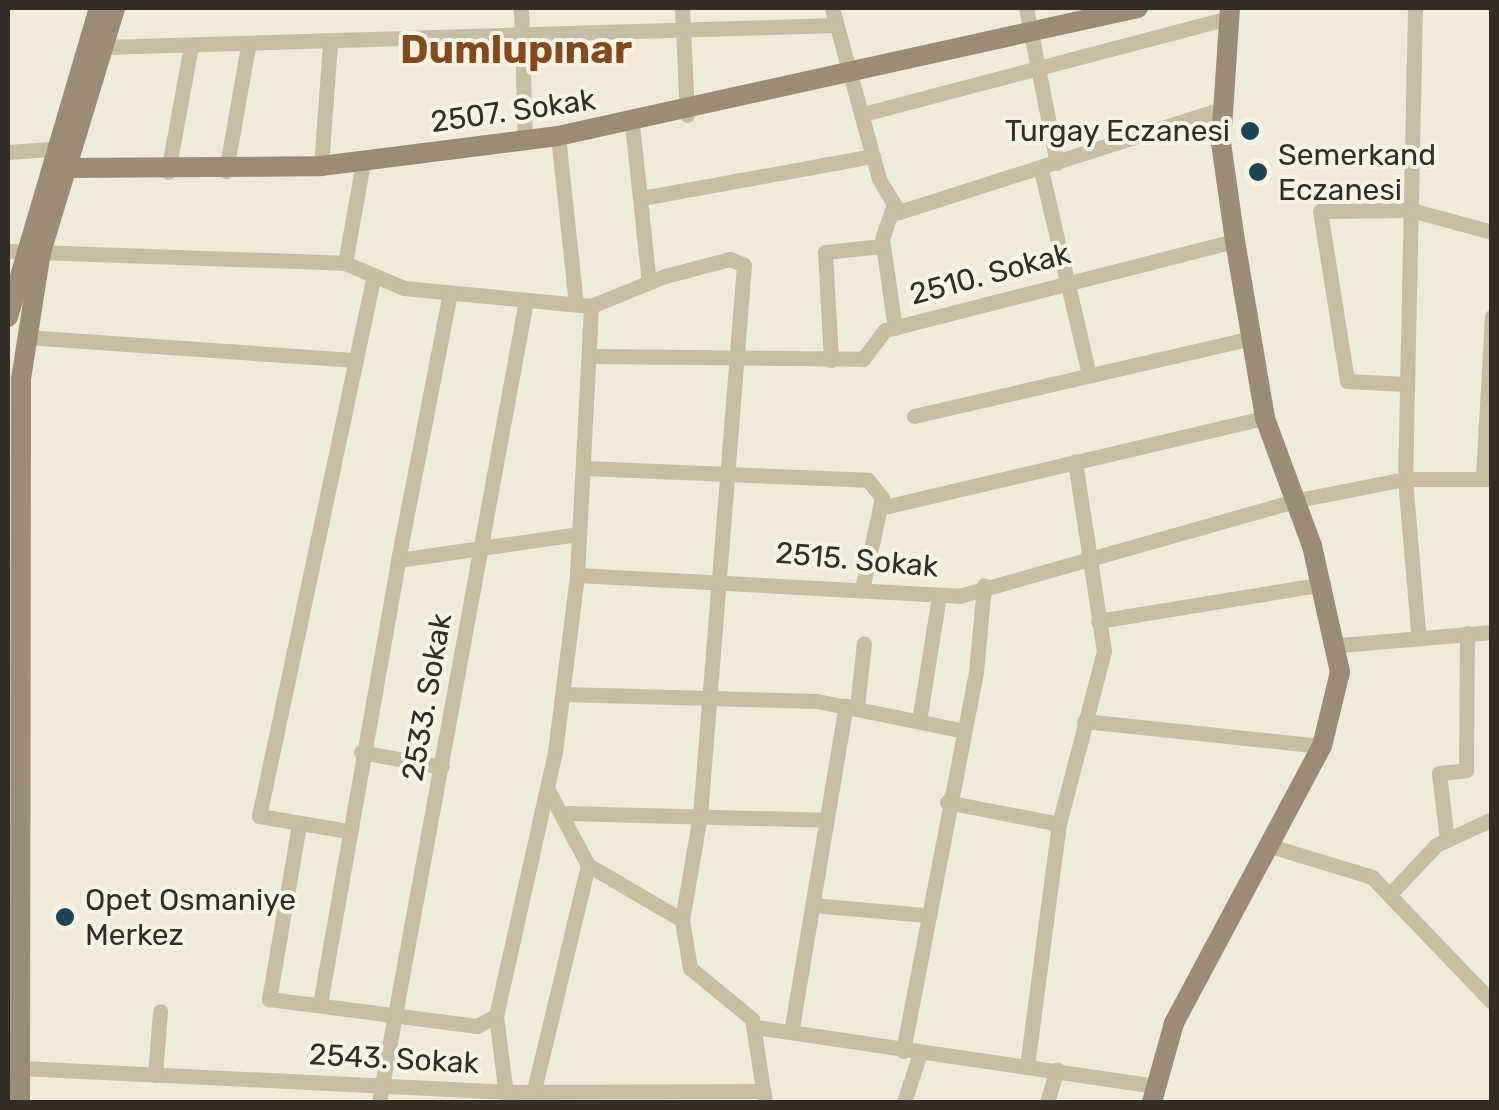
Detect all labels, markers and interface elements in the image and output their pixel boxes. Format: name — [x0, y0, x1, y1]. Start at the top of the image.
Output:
district label: Dumlupınar — [400, 26, 632, 74]
street label: 2507. Sokak — [428, 82, 598, 140]
place label: Turgay Eczanesi — [1004, 113, 1230, 149]
marker: Turgay Eczanesi — [1239, 120, 1261, 142]
place label: Semerkand Eczanesi — [1278, 137, 1436, 208]
marker: Semerkand Eczanesi — [1247, 161, 1269, 183]
street label: 2510. Sokak — [906, 235, 1074, 313]
street label: 2515. Sokak — [774, 535, 940, 585]
street label: 2533. Sokak — [395, 610, 459, 784]
place label: Opet Osmaniye Merkez — [85, 882, 296, 952]
marker: Opet Osmaniye Merkez — [54, 906, 76, 928]
street label: 2543. Sokak — [308, 1037, 480, 1081]

